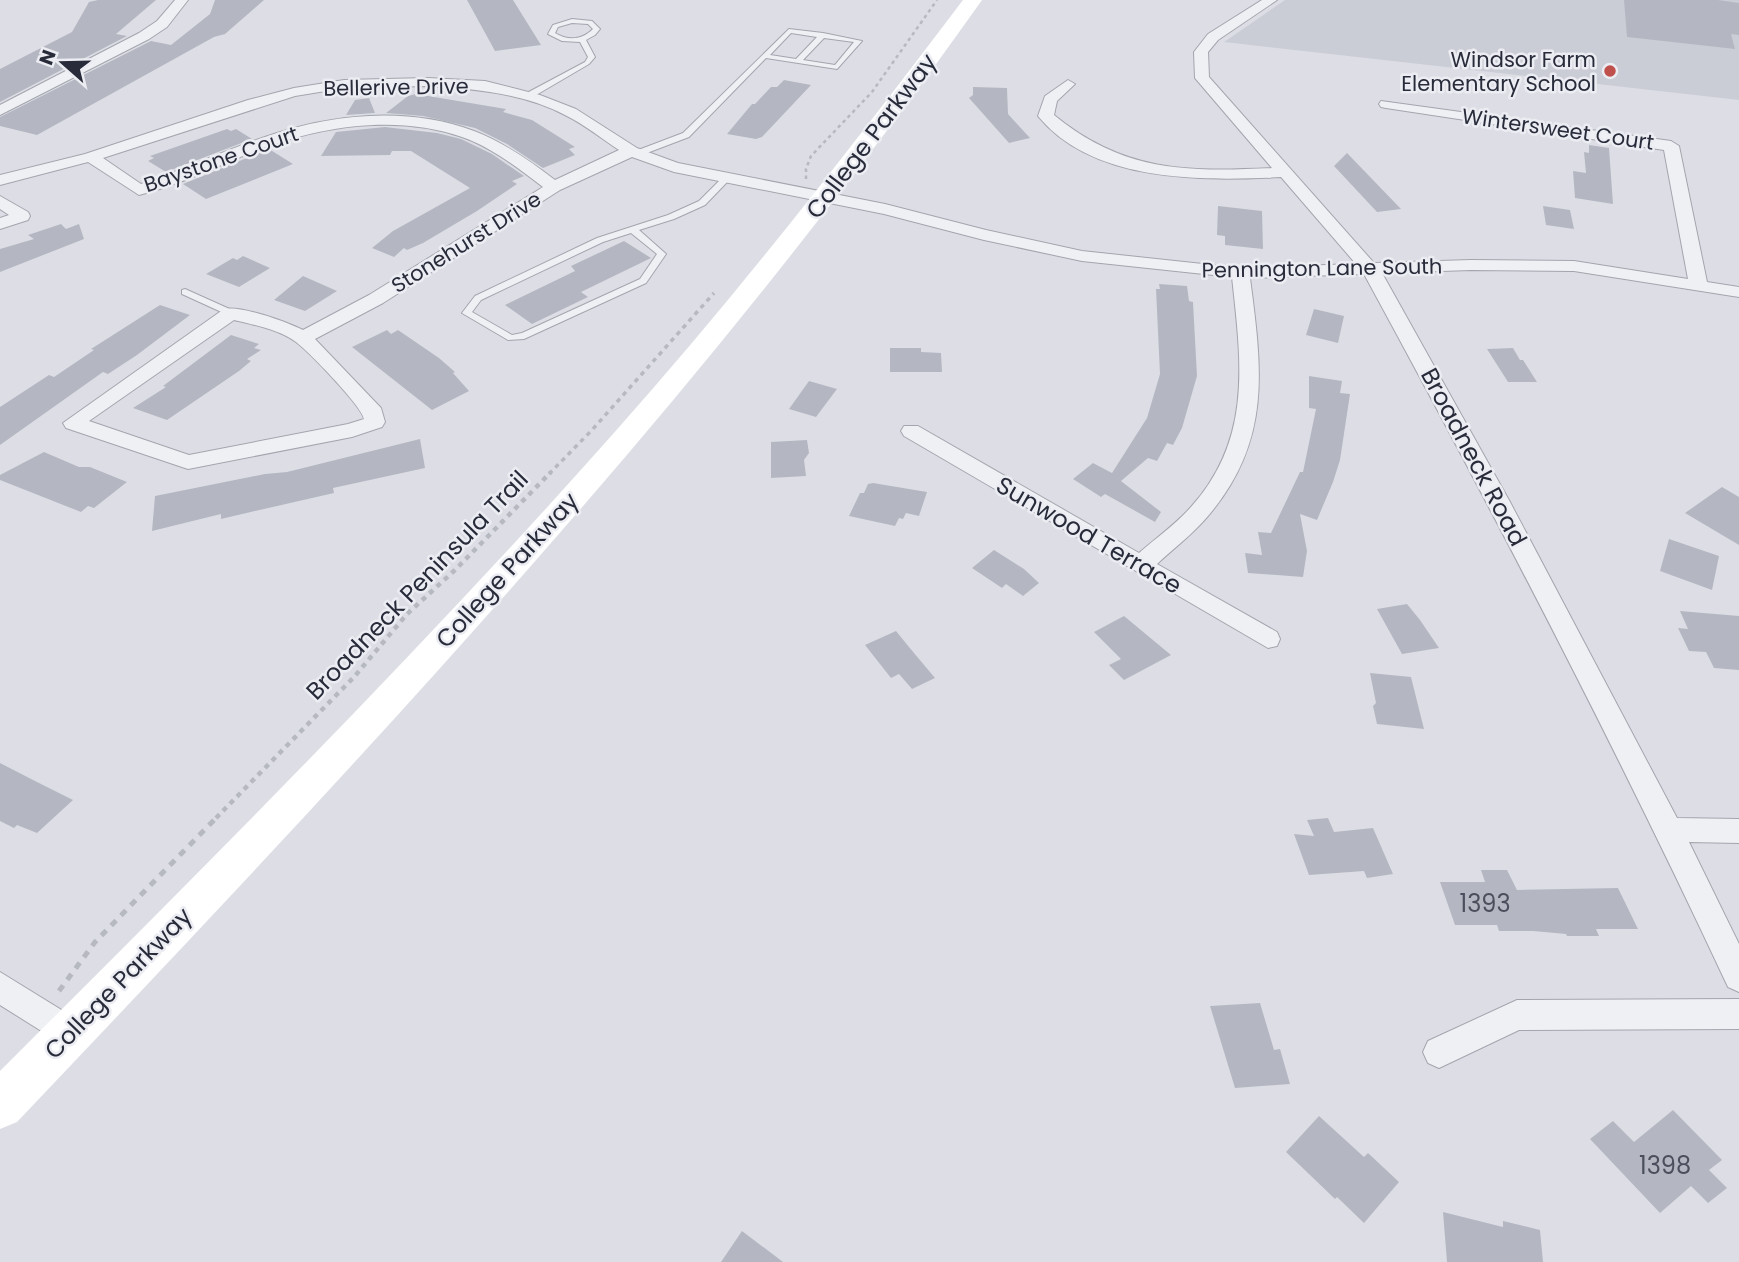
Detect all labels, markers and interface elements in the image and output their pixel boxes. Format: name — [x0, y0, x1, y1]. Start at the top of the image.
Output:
north arrow — [28, 28, 98, 98]
place label: Windsor Farm Elementary School — [1401, 45, 1596, 98]
text: N — [32, 46, 63, 69]
street label: College Parkway — [798, 46, 944, 225]
marker: Windsor Farm Elementary School — [1602, 63, 1618, 79]
street label: Bellerive Drive — [323, 71, 469, 103]
street label: Wintersweet Court — [1460, 101, 1656, 157]
street label: Baystone Court — [140, 119, 302, 199]
street label: Stonehurst Drive — [386, 184, 546, 300]
street label: Pennington Lane South — [1201, 251, 1443, 285]
street label: Broadneck Road — [1413, 362, 1535, 552]
street label: Broadneck Peninsula Trail — [299, 463, 535, 707]
street label: Sunwood Terrace — [990, 468, 1188, 602]
street label: College Parkway — [428, 485, 586, 655]
house number: 1393 — [1459, 887, 1511, 920]
street label: College Parkway — [37, 900, 199, 1066]
house number: 1398 — [1639, 1149, 1691, 1182]

